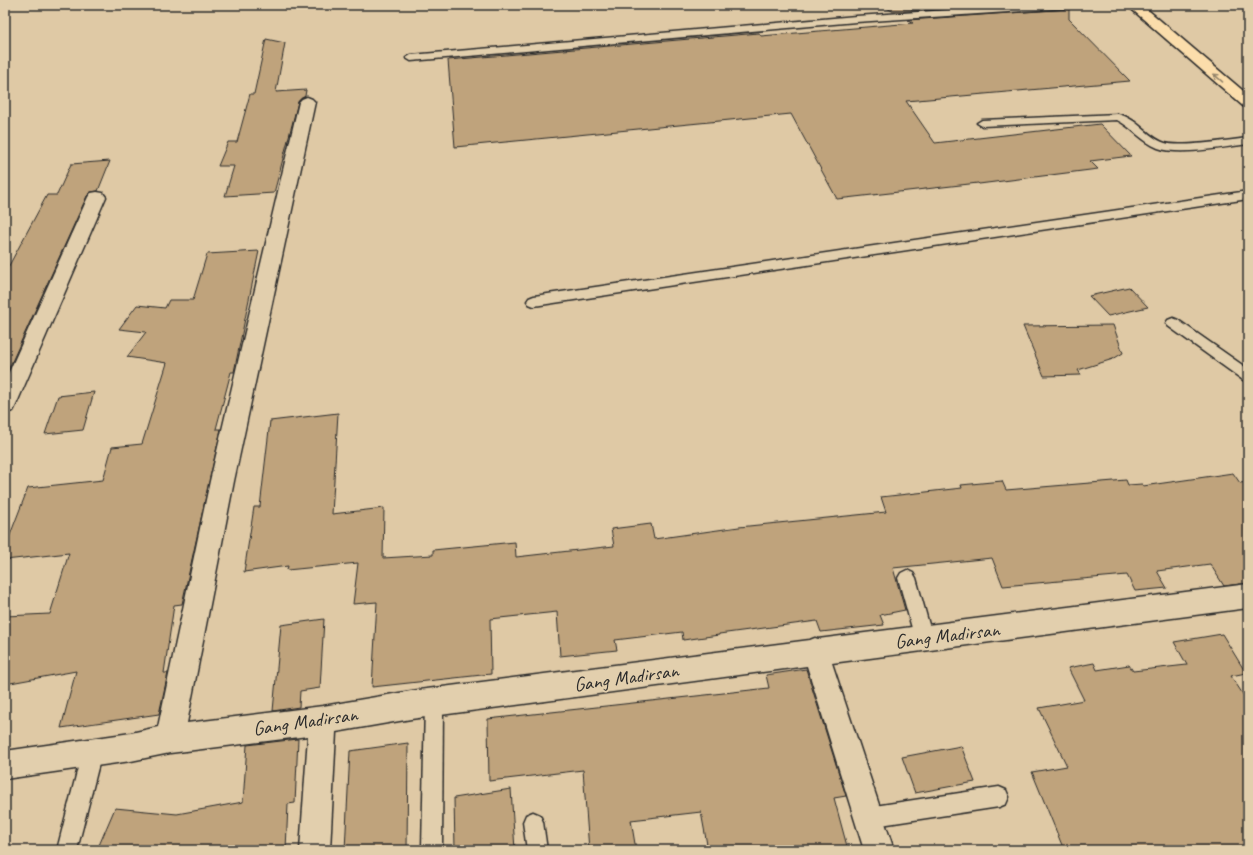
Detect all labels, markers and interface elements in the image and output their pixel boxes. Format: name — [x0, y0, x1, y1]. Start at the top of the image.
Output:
one-way arrow — [1213, 73, 1224, 82]
street label: Gang Madirsan — [893, 617, 1002, 654]
street label: Gang Madirsan — [572, 658, 681, 697]
street label: Gang Madirsan — [251, 702, 360, 741]

